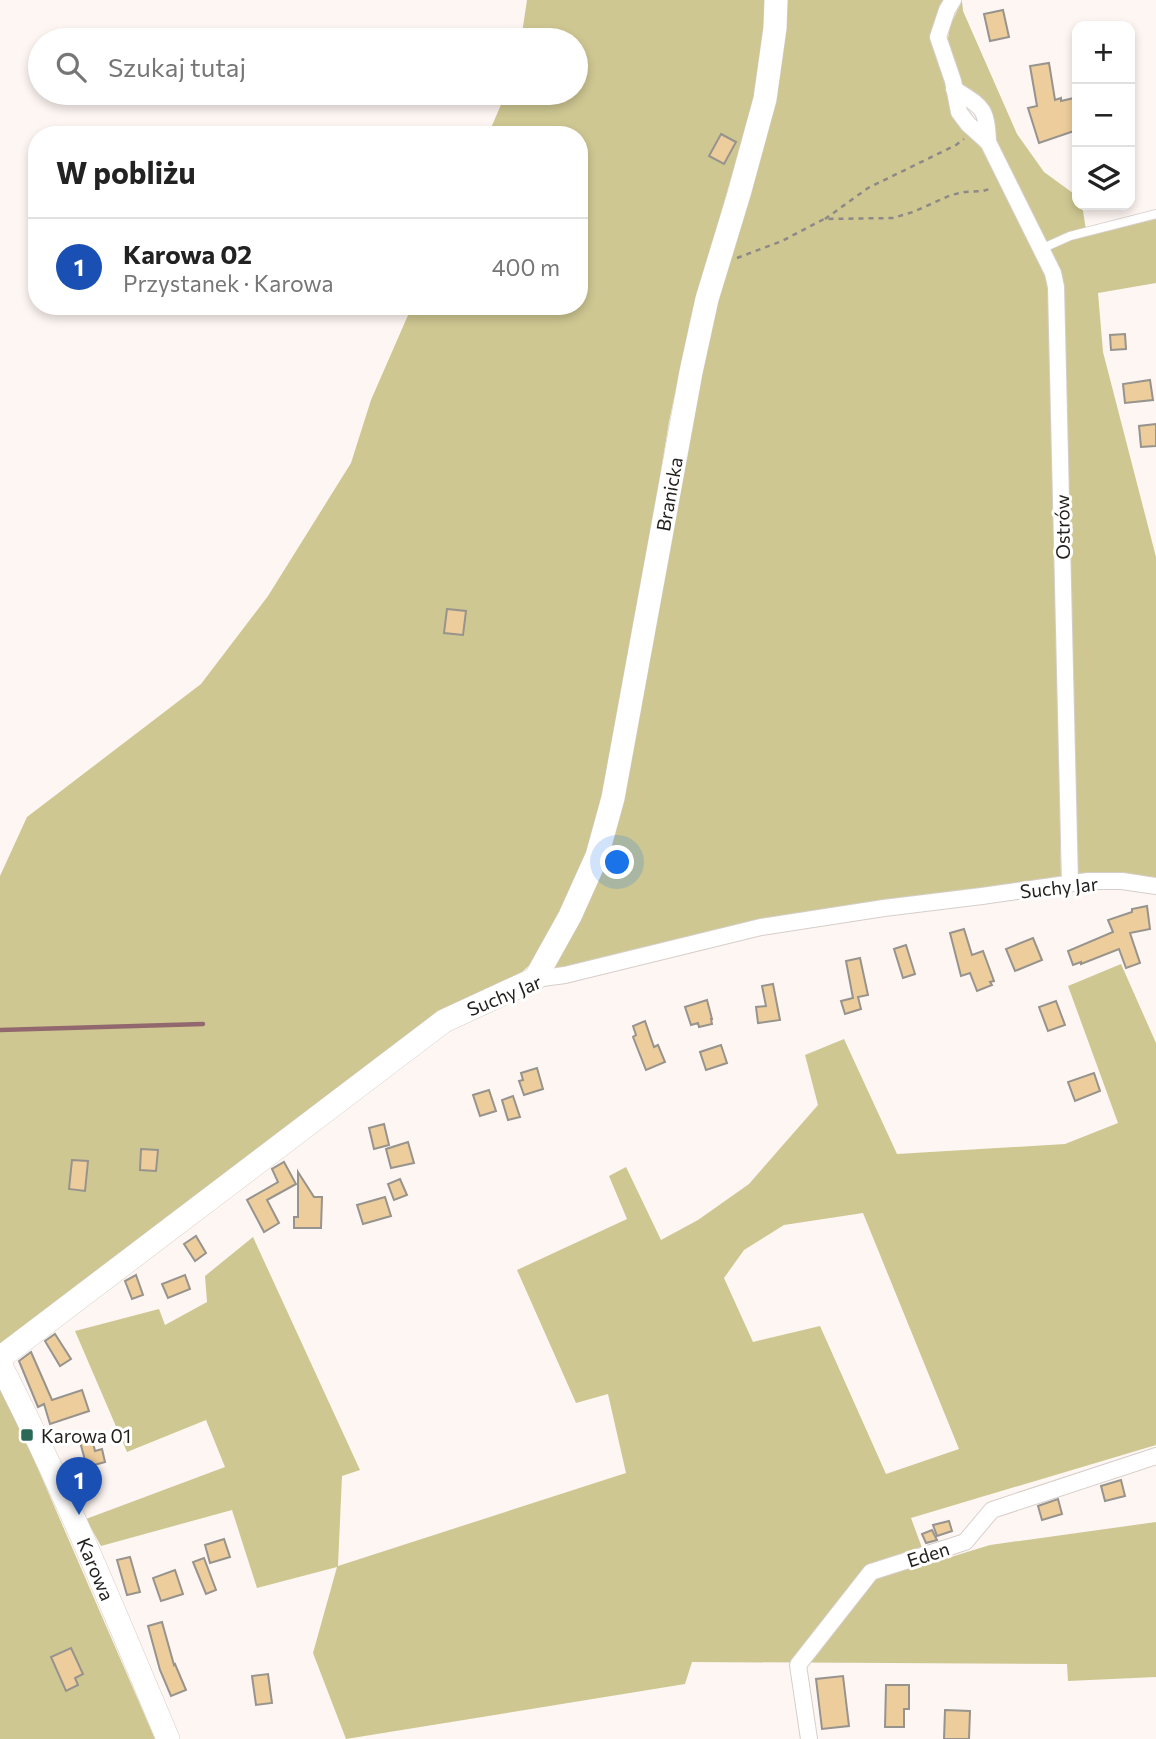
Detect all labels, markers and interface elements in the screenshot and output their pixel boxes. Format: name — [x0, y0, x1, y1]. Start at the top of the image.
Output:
map controls — [1072, 21, 1135, 210]
button: + — [1072, 21, 1135, 84]
search box — [28, 28, 588, 105]
icon: search — [52, 48, 90, 86]
text: Szukaj tutaj — [108, 51, 246, 82]
button: − — [1072, 84, 1135, 147]
button: layers — [1072, 147, 1135, 210]
text: W pobliżu — [56, 153, 196, 190]
text: Karowa 02 — [123, 238, 252, 269]
text: 1 — [74, 253, 84, 281]
text: 400 m — [492, 253, 560, 281]
text: Przystanek · Karowa — [123, 269, 334, 297]
street label: Branicka — [651, 455, 687, 533]
street label: Ostrów — [1050, 494, 1074, 560]
your location — [600, 845, 634, 879]
street label: Suchy Jar — [1019, 871, 1100, 903]
street label: Suchy Jar — [463, 970, 545, 1020]
place label: Karowa 01 — [41, 1424, 131, 1447]
marker: Karowa 01 — [19, 1427, 35, 1443]
pin: 1 — [56, 1457, 102, 1515]
street label: Karowa — [73, 1534, 119, 1604]
street label: Eden — [904, 1536, 952, 1572]

